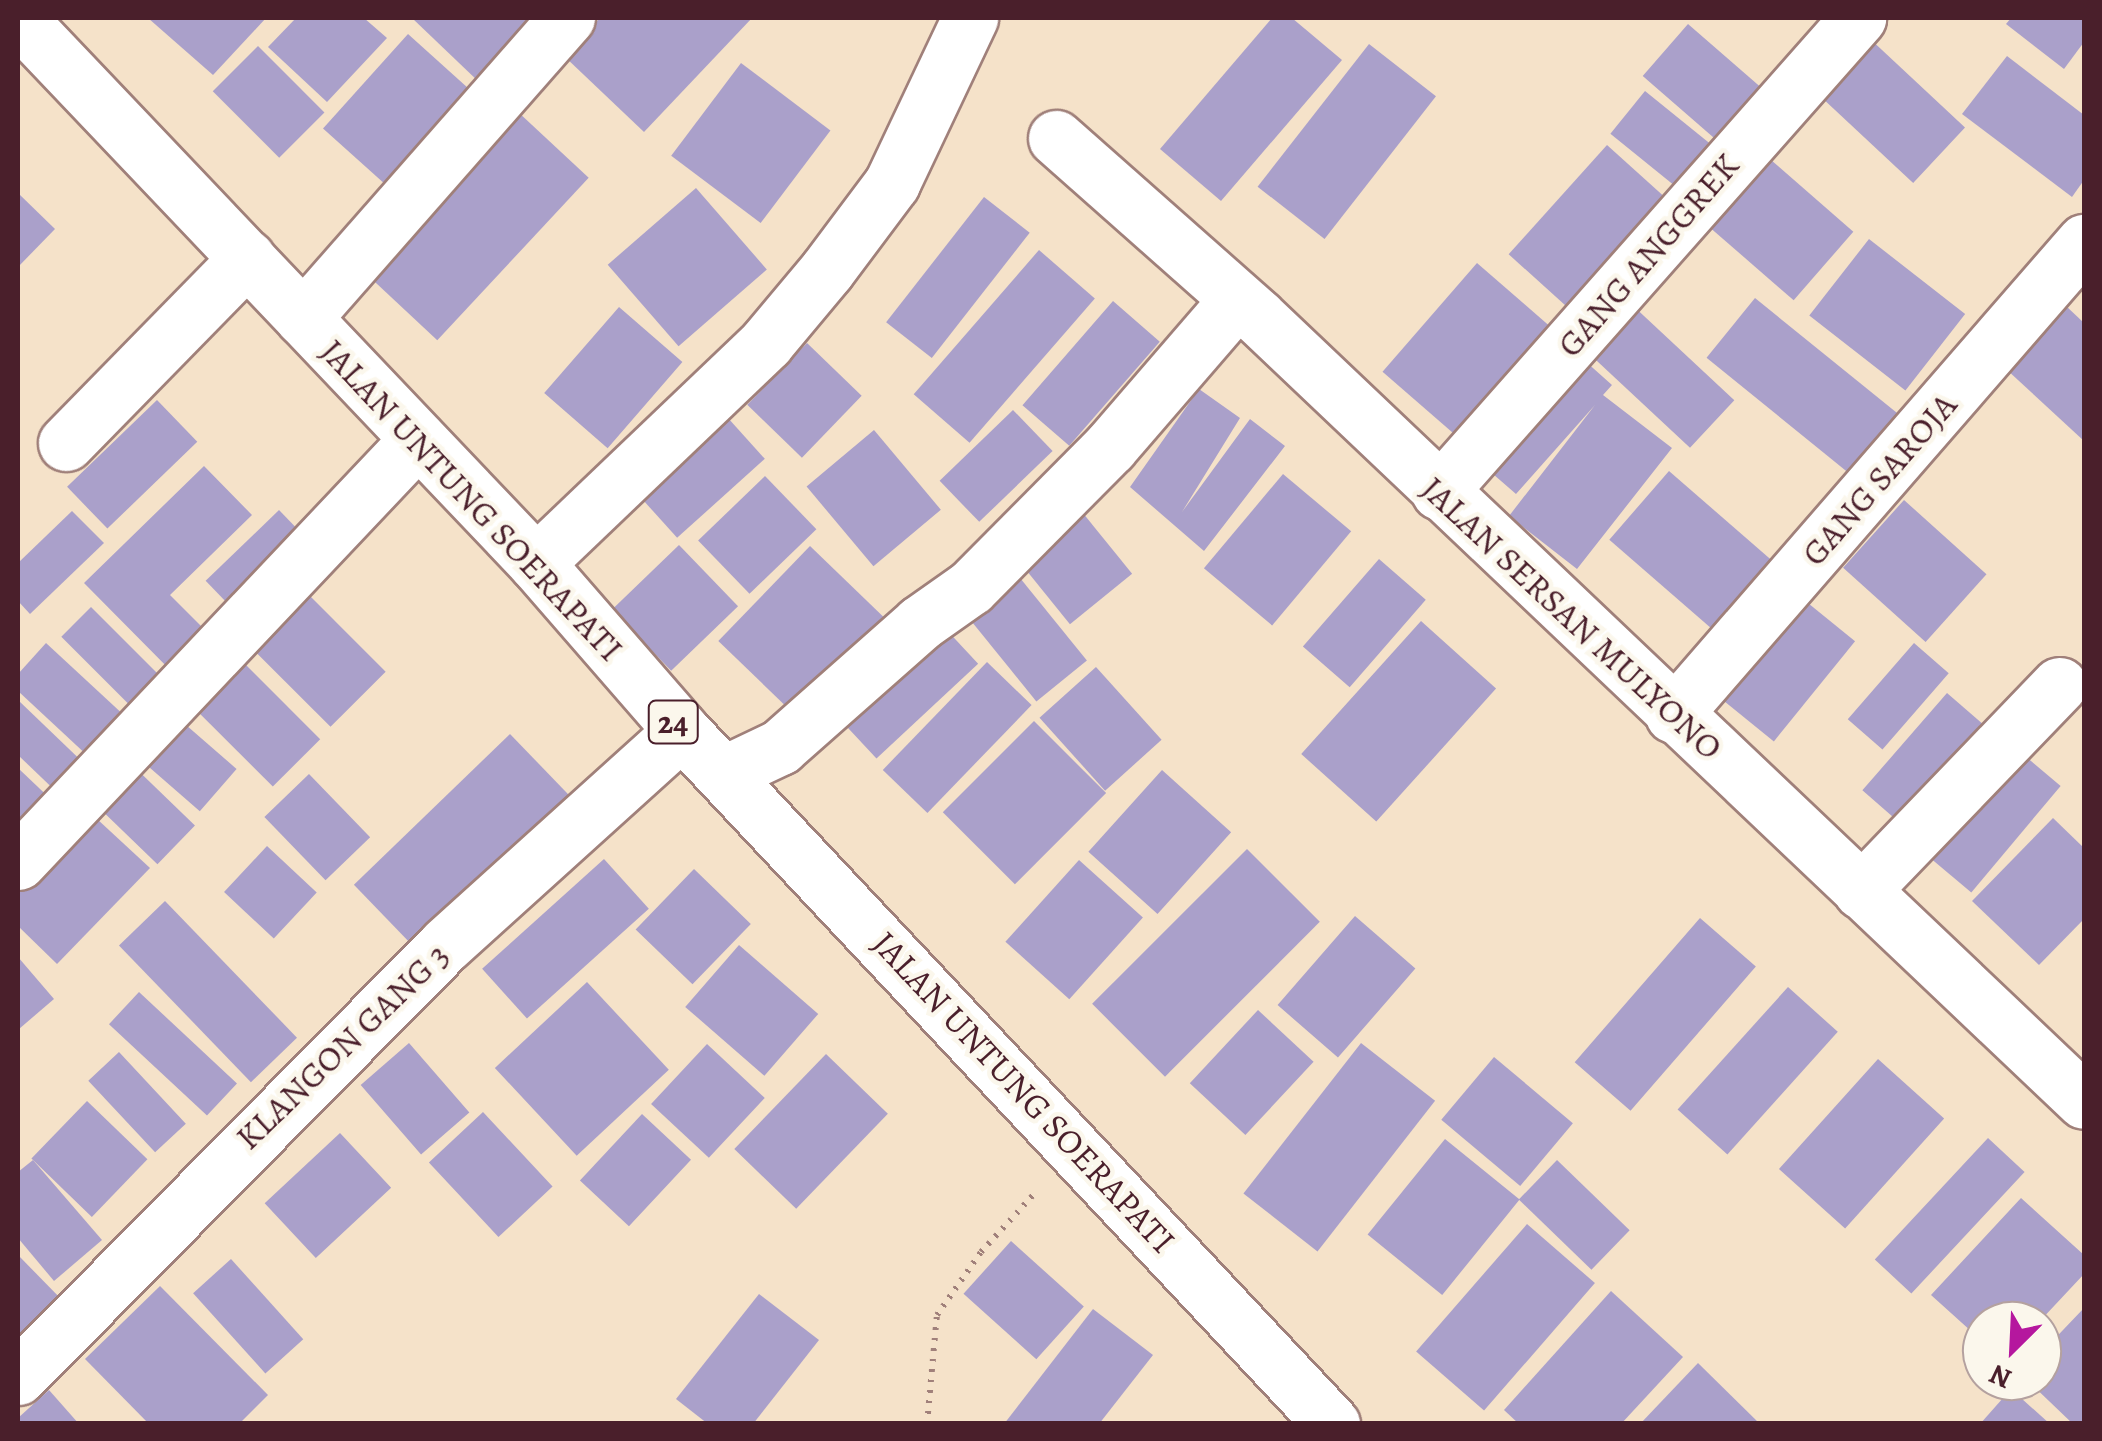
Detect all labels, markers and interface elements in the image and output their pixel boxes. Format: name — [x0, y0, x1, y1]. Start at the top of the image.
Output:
street label: GANG ANGGREK — [1548, 145, 1748, 365]
street label: JALAN UNTUNG SOERAPATI — [312, 330, 632, 670]
street label: GANG SAROJA — [1793, 384, 1965, 574]
street label: JALAN SERSAN MULYONO — [1413, 468, 1731, 768]
road number: 24 — [646, 695, 700, 749]
street label: JALAN UNTUNG SOERAPATI — [864, 922, 1184, 1262]
street label: KLANGON GANG 3 — [227, 934, 457, 1158]
north arrow — [1962, 1301, 2062, 1401]
text: N — [1984, 1355, 2018, 1398]

